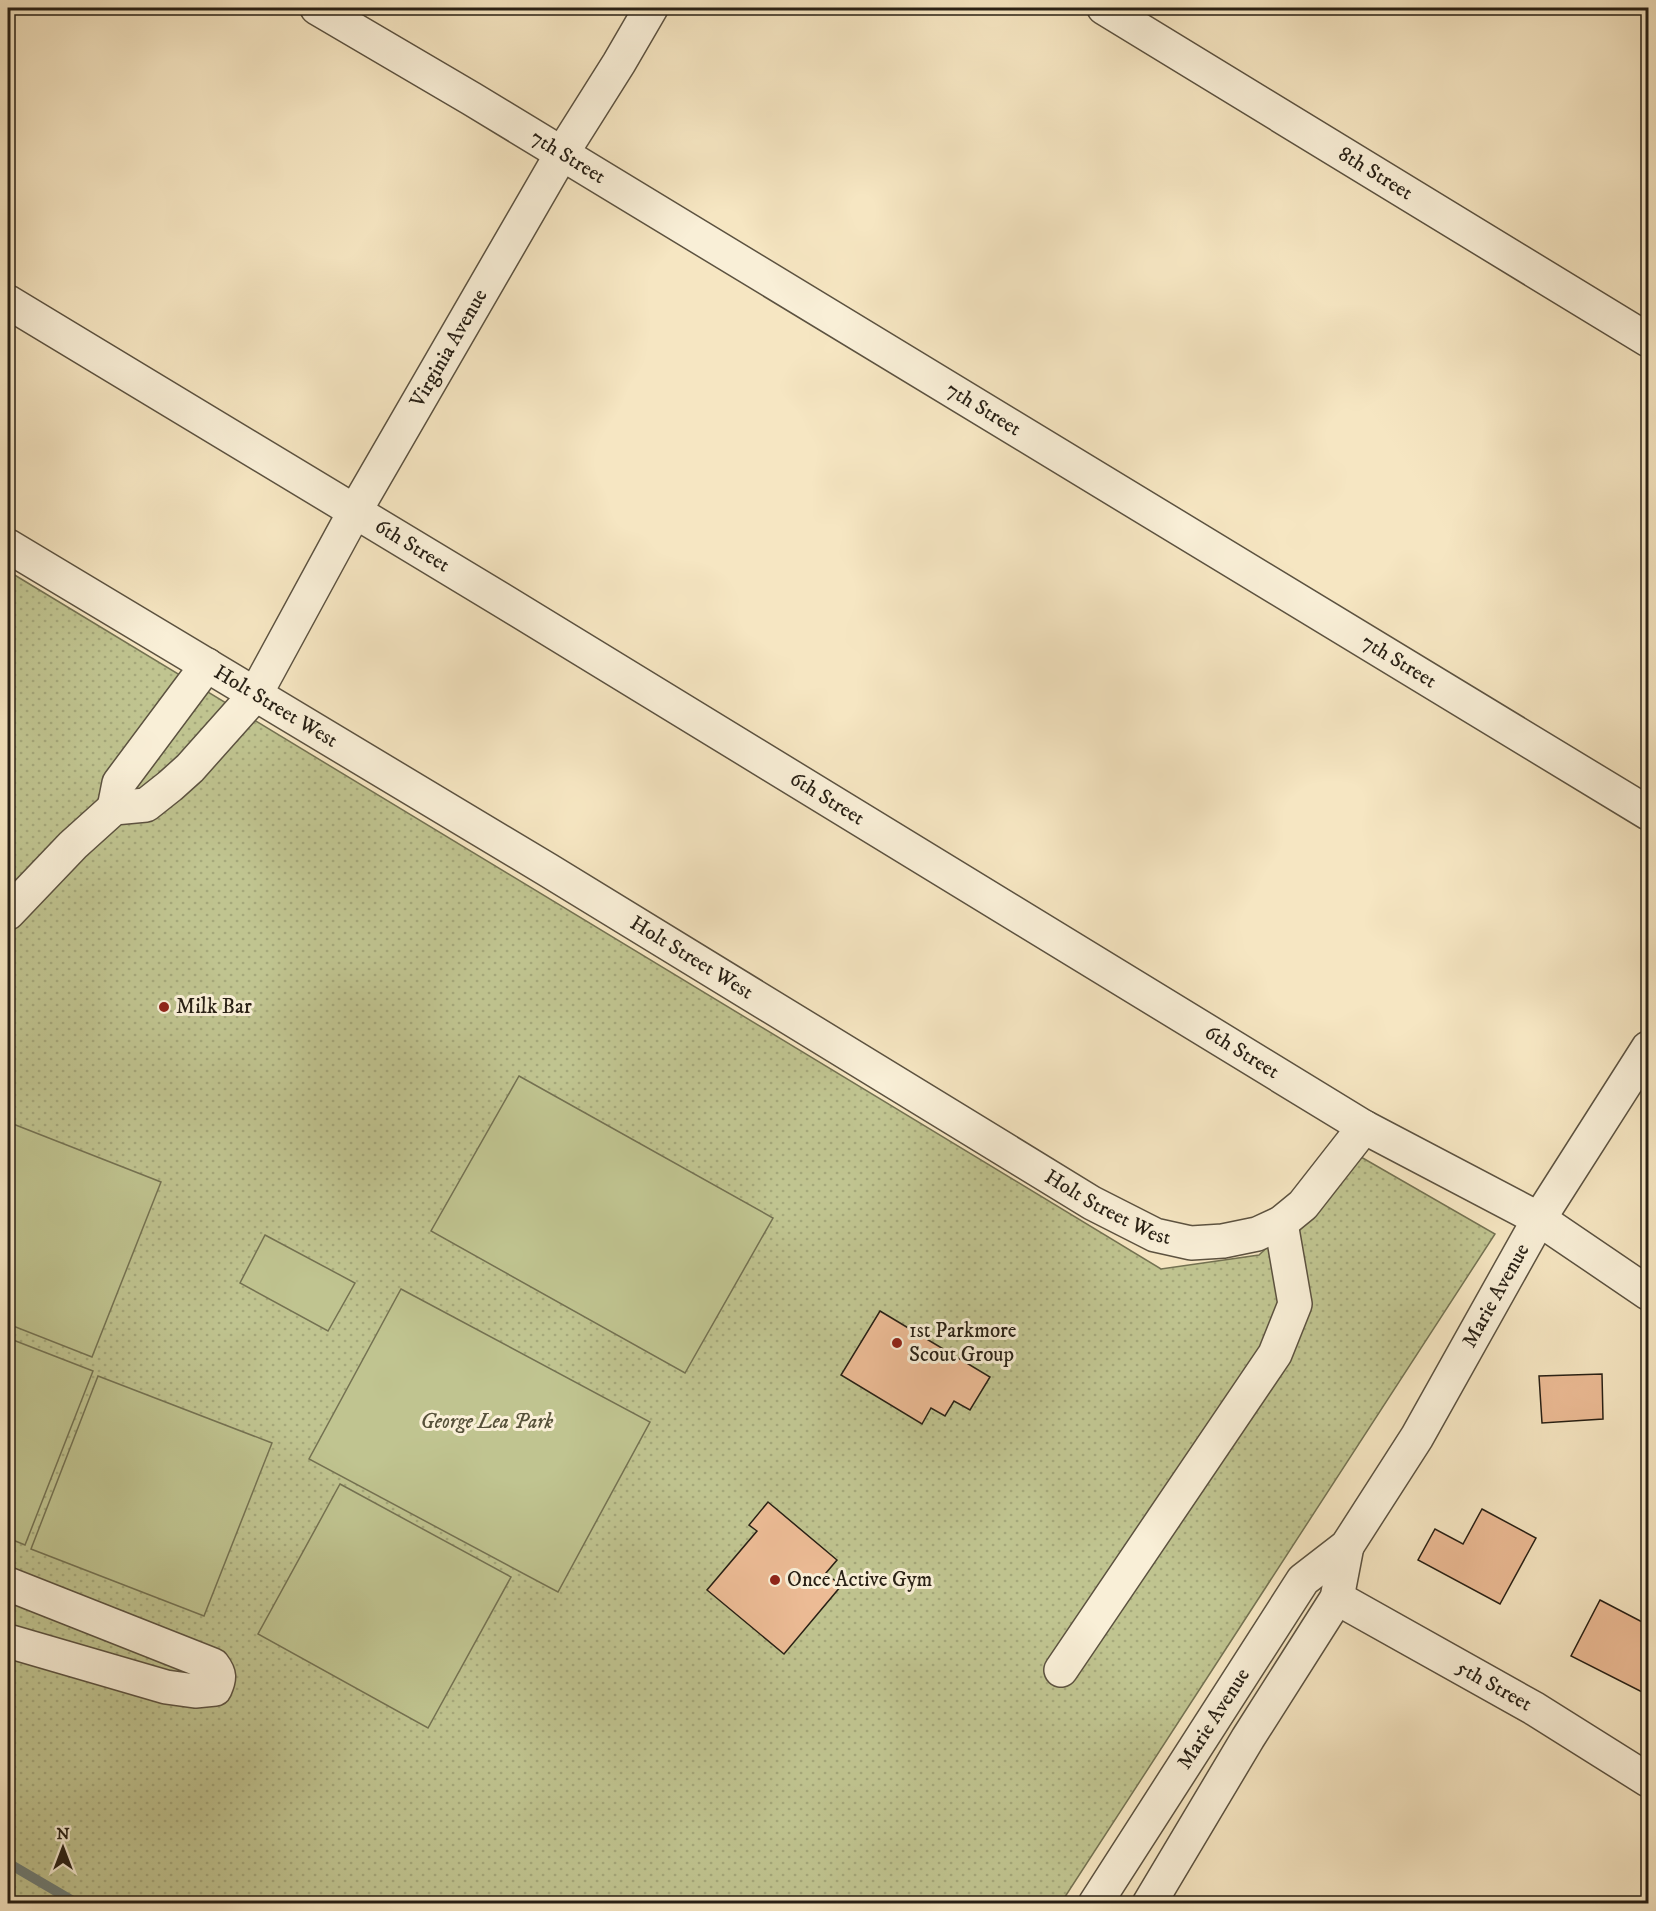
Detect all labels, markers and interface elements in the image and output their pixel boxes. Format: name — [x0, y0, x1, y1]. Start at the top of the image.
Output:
street label: 7th Street — [526, 125, 610, 190]
street label: 8th Street — [1333, 141, 1418, 206]
street label: Virginia Avenue — [404, 284, 494, 413]
street label: 7th Street — [941, 377, 1026, 442]
street label: 6th Street — [370, 513, 455, 579]
street label: 7th Street — [1357, 629, 1441, 695]
street label: Holt Street West — [209, 659, 342, 754]
street label: 6th Street — [785, 766, 869, 832]
street label: Holt Street West — [625, 910, 758, 1006]
place label: Milk Bar — [176, 994, 252, 1020]
marker: Milk Bar — [157, 1000, 171, 1014]
street label: 6th Street — [1200, 1020, 1284, 1085]
street label: Holt Street West — [1040, 1164, 1173, 1251]
street label: Marie Avenue — [1457, 1239, 1536, 1352]
place label: 1st Parkmore Scout Group — [909, 1318, 1017, 1368]
marker: 1st Parkmore Scout Group — [890, 1336, 904, 1350]
park label: George Lea Park — [421, 1409, 554, 1435]
place label: Once Active Gym — [787, 1567, 933, 1593]
marker: Once Active Gym — [768, 1573, 782, 1587]
street label: 5th Street — [1452, 1655, 1537, 1718]
street label: Marie Avenue — [1172, 1663, 1256, 1774]
north arrow — [33, 1818, 93, 1878]
text: N — [56, 1824, 70, 1844]

